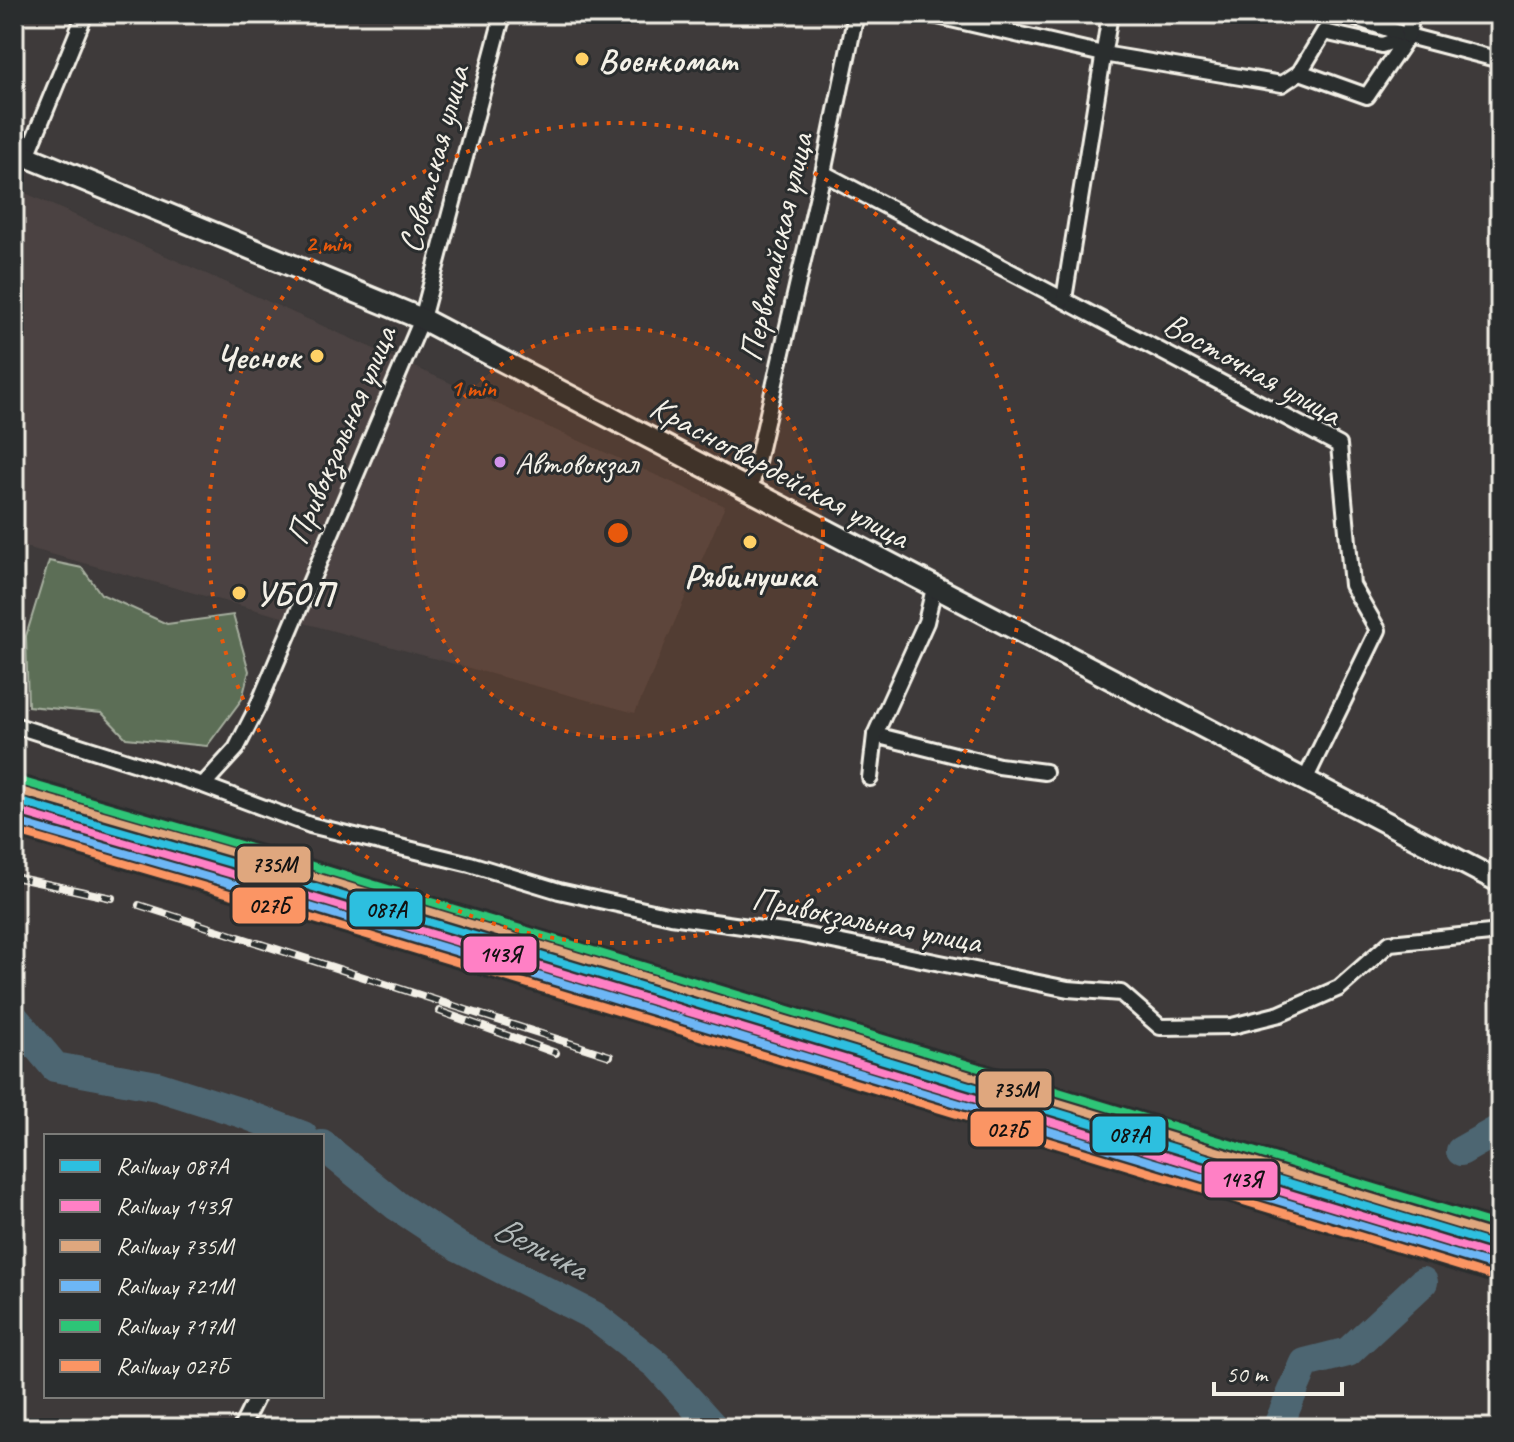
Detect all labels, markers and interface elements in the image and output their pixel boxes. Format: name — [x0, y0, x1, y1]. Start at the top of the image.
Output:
place label: Военкомат — [598, 38, 739, 81]
marker: Военкомат — [573, 50, 591, 68]
street label: Советская улица — [388, 59, 480, 257]
street label: Первомайская улица — [728, 126, 823, 366]
text: 2 min — [305, 228, 352, 258]
street label: Восточная улица — [1156, 302, 1351, 436]
street label: Привокзальная улица — [275, 317, 407, 551]
place label: Чеснок — [215, 335, 303, 378]
marker: Чеснок — [308, 347, 326, 365]
text: 1 min — [450, 373, 497, 403]
street label: Красногвардейская улица — [643, 385, 919, 559]
place label: Автовокзал — [515, 443, 640, 484]
marker: Автовокзал — [492, 454, 508, 470]
centre of rings — [604, 519, 632, 547]
marker: Рябинушка — [741, 533, 759, 551]
place label: Рябинушка — [684, 554, 819, 597]
place label: УБОП — [255, 572, 338, 615]
marker: УБОП — [230, 584, 248, 602]
line badge: 735М — [236, 845, 312, 884]
text: 735М — [251, 851, 300, 879]
street label: Привокзальная улица — [749, 876, 988, 963]
line badge: 027Б — [231, 886, 307, 925]
line badge: 087А — [348, 890, 424, 928]
text: 027Б — [248, 892, 293, 920]
text: 087А — [366, 896, 408, 924]
line badge: 143Я — [462, 935, 538, 974]
text: 143Я — [479, 941, 524, 969]
line badge: 735М — [977, 1070, 1053, 1109]
text: 735М — [992, 1076, 1041, 1104]
line badge: 027Б — [969, 1110, 1045, 1148]
line badge: 087А — [1091, 1115, 1167, 1154]
text: 027Б — [986, 1116, 1031, 1144]
text: 087А — [1109, 1121, 1151, 1149]
legend — [44, 1134, 324, 1398]
text: Railway 087А — [116, 1151, 229, 1181]
line badge: 143Я — [1203, 1160, 1279, 1199]
text: 143Я — [1220, 1166, 1265, 1194]
text: Railway 143Я — [116, 1191, 233, 1221]
water label: Величка — [486, 1204, 599, 1292]
text: Railway 735М — [116, 1231, 236, 1261]
text: Railway 721М — [116, 1271, 236, 1301]
text: Railway 717М — [116, 1311, 236, 1341]
scale bar — [1214, 1346, 1342, 1396]
text: Railway 027Б — [116, 1351, 232, 1381]
text: 50 m — [1226, 1359, 1269, 1389]

